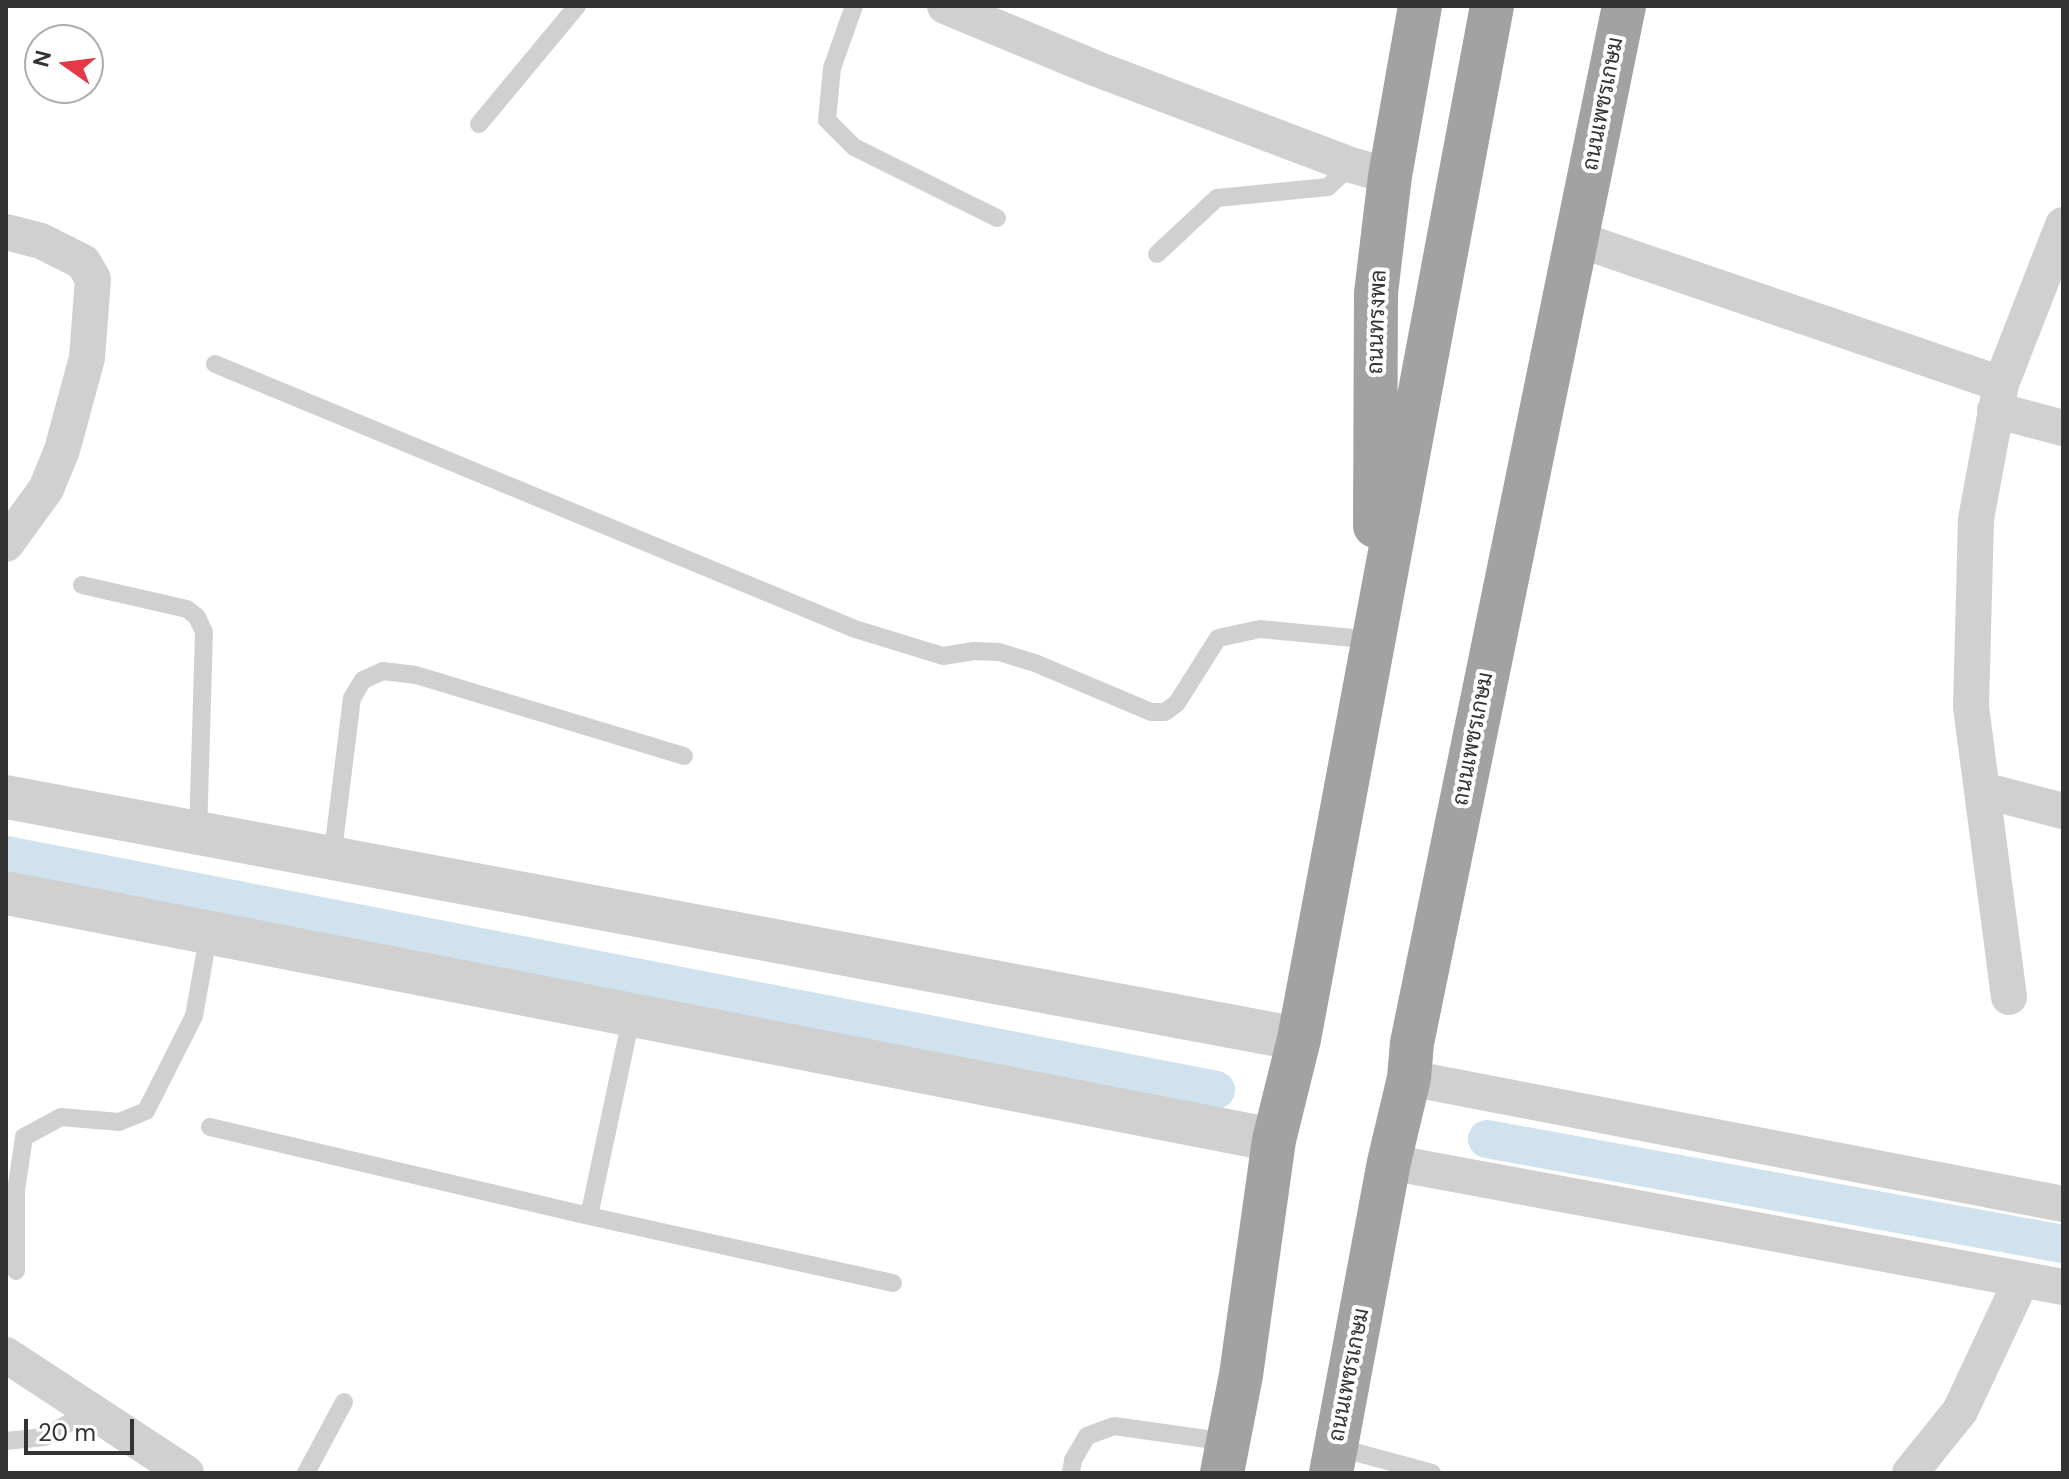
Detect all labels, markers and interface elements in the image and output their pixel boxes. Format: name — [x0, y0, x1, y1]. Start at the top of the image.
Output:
north arrow — [24, 24, 104, 104]
street label: ถนนเพชรเกษม — [1578, 35, 1630, 173]
text: N — [26, 47, 58, 70]
street label: ถนนทรงพล — [1363, 269, 1393, 375]
street label: ถนนเพชรเกษม — [1448, 670, 1500, 808]
street label: ถนนเพชรเกษม — [1324, 1306, 1376, 1444]
scale bar — [28, 1403, 138, 1453]
text: 20 m — [38, 1417, 96, 1448]

